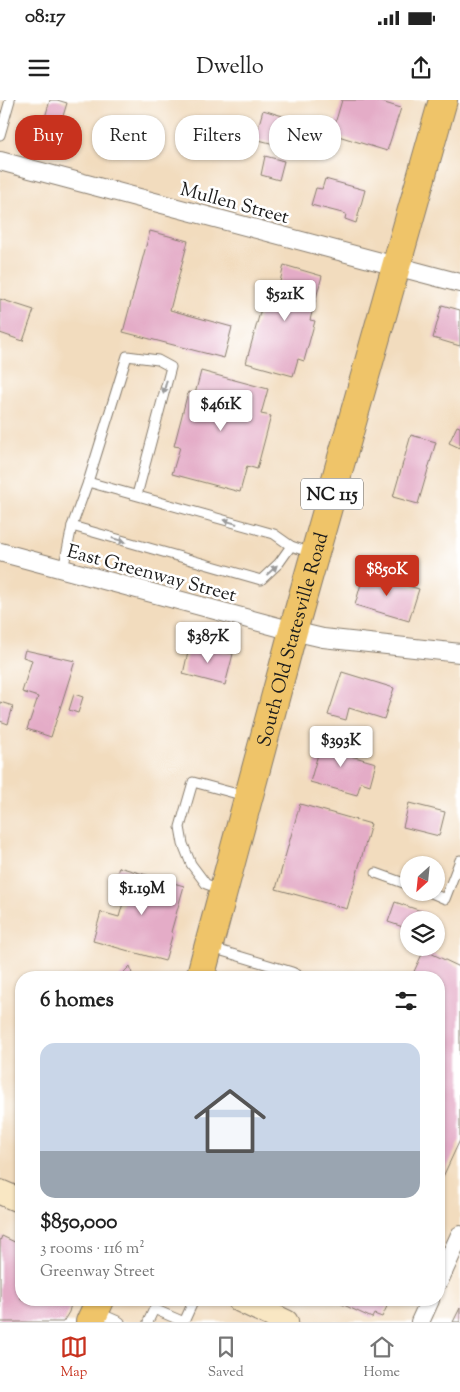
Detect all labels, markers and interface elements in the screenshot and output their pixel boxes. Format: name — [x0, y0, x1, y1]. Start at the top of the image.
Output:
text: 08:17 — [25, 4, 65, 31]
text: Dwello — [196, 52, 264, 84]
icon: menu — [25, 54, 53, 82]
icon: share — [407, 54, 435, 82]
chip: Buy — [15, 115, 82, 160]
chip: Rent — [92, 115, 165, 160]
chip: Filters — [175, 115, 259, 160]
chip: New — [269, 115, 341, 160]
street label: Mullen Street — [177, 177, 292, 232]
pin: $521K — [250, 280, 320, 322]
text: $521K — [266, 284, 304, 307]
one-way arrow — [161, 380, 169, 395]
pin: $461K — [186, 390, 256, 432]
text: $461K — [200, 394, 242, 417]
road number: NC 115 — [301, 478, 363, 509]
one-way arrow — [222, 518, 237, 526]
street label: South Old Statesville Road — [252, 529, 336, 750]
one-way arrow — [111, 536, 126, 544]
street label: East Greenway Street — [64, 539, 240, 610]
pin: $850K — [352, 554, 422, 597]
text: $850K — [366, 559, 408, 582]
one-way arrow — [265, 564, 277, 576]
pin: $387K — [173, 622, 243, 664]
text: $387K — [187, 626, 229, 649]
pin: $393K — [306, 726, 376, 768]
text: $393K — [321, 730, 361, 753]
north arrow — [400, 856, 445, 901]
map controls — [400, 856, 445, 956]
pin: $1.19M — [101, 874, 183, 916]
text: $1.19M — [119, 878, 165, 901]
button: layers — [400, 911, 445, 956]
text: 6 homes — [40, 986, 114, 1016]
icon: filters — [392, 987, 420, 1015]
icon: home — [185, 1076, 275, 1166]
text: $850,000 — [40, 1208, 117, 1238]
text: 3 rooms · 116 m² — [40, 1238, 145, 1261]
text: Greenway Street — [40, 1261, 155, 1284]
tab: Map — [60, 1333, 88, 1383]
tab: Saved — [208, 1333, 244, 1383]
tab: Home — [363, 1333, 400, 1383]

